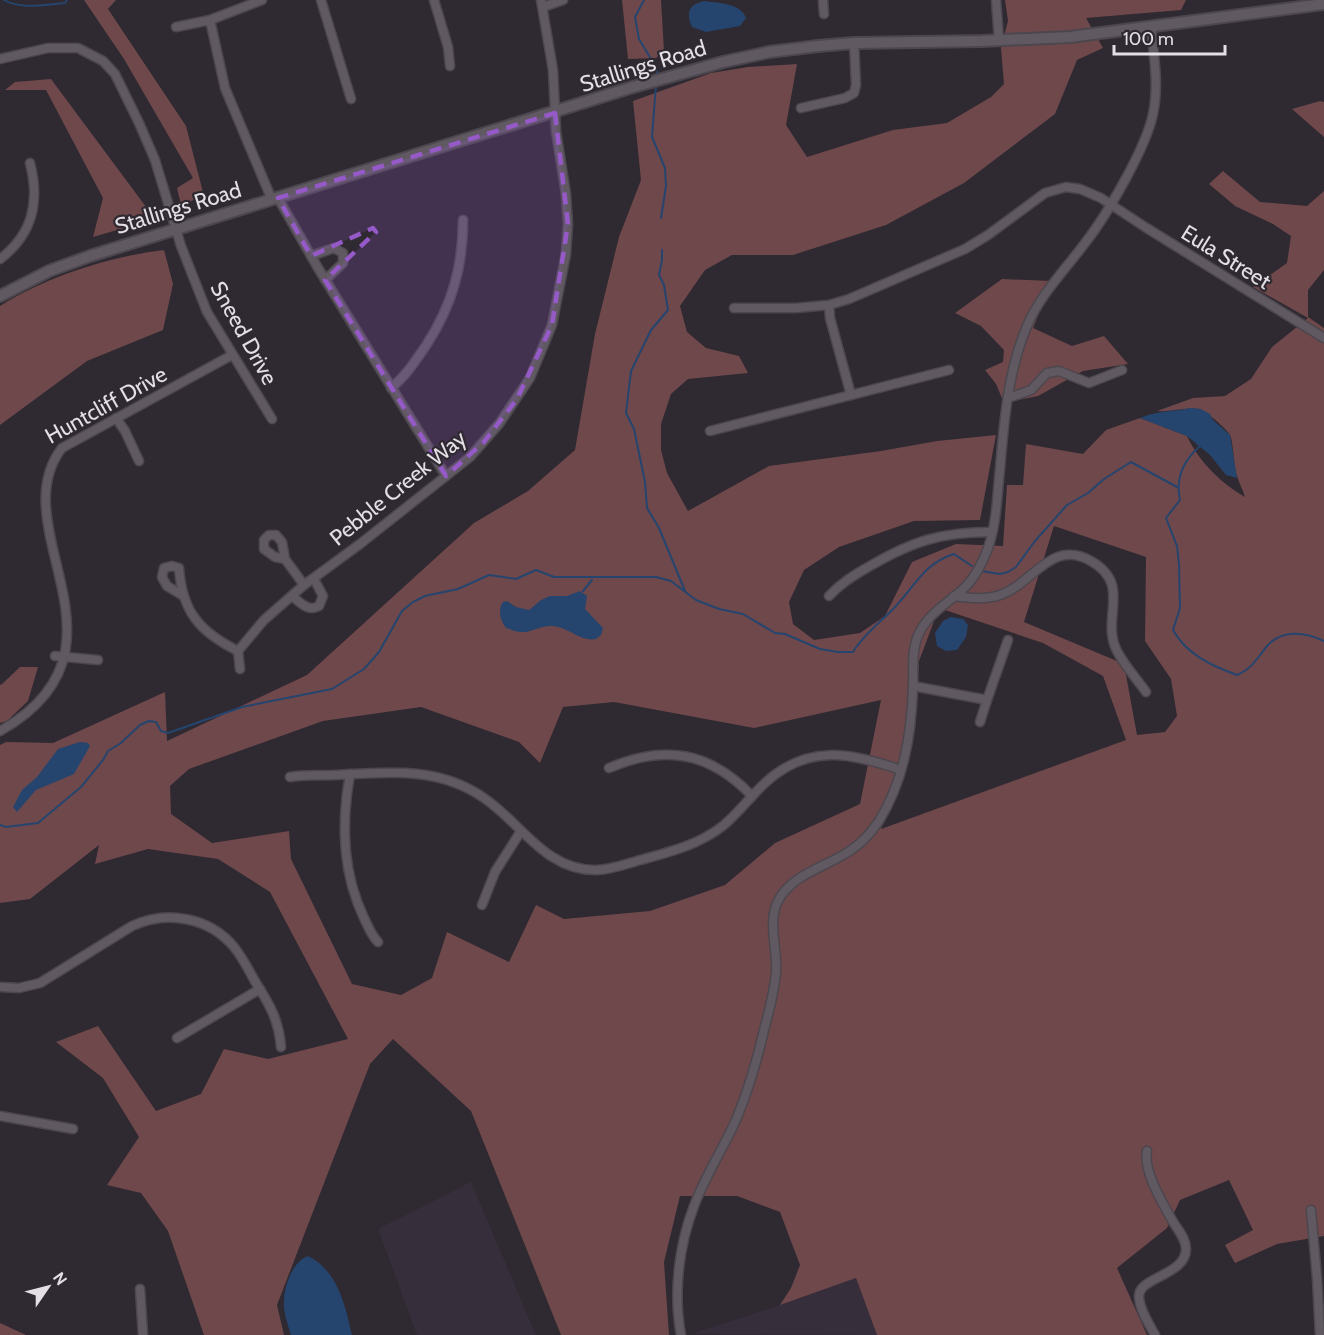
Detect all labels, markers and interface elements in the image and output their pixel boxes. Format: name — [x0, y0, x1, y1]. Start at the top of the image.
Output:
scale bar — [1114, 18, 1225, 56]
text: 100 m — [1123, 28, 1174, 50]
street label: Stallings Road — [577, 34, 709, 98]
street label: Stallings Road — [112, 176, 244, 240]
street label: Eula Street — [1176, 219, 1276, 295]
street label: Sneed Drive — [205, 277, 283, 389]
street label: Huntcliff Drive — [40, 360, 172, 450]
street label: Pebble Creek Way — [324, 425, 472, 551]
north arrow — [18, 1257, 78, 1317]
text: N — [49, 1269, 71, 1289]

